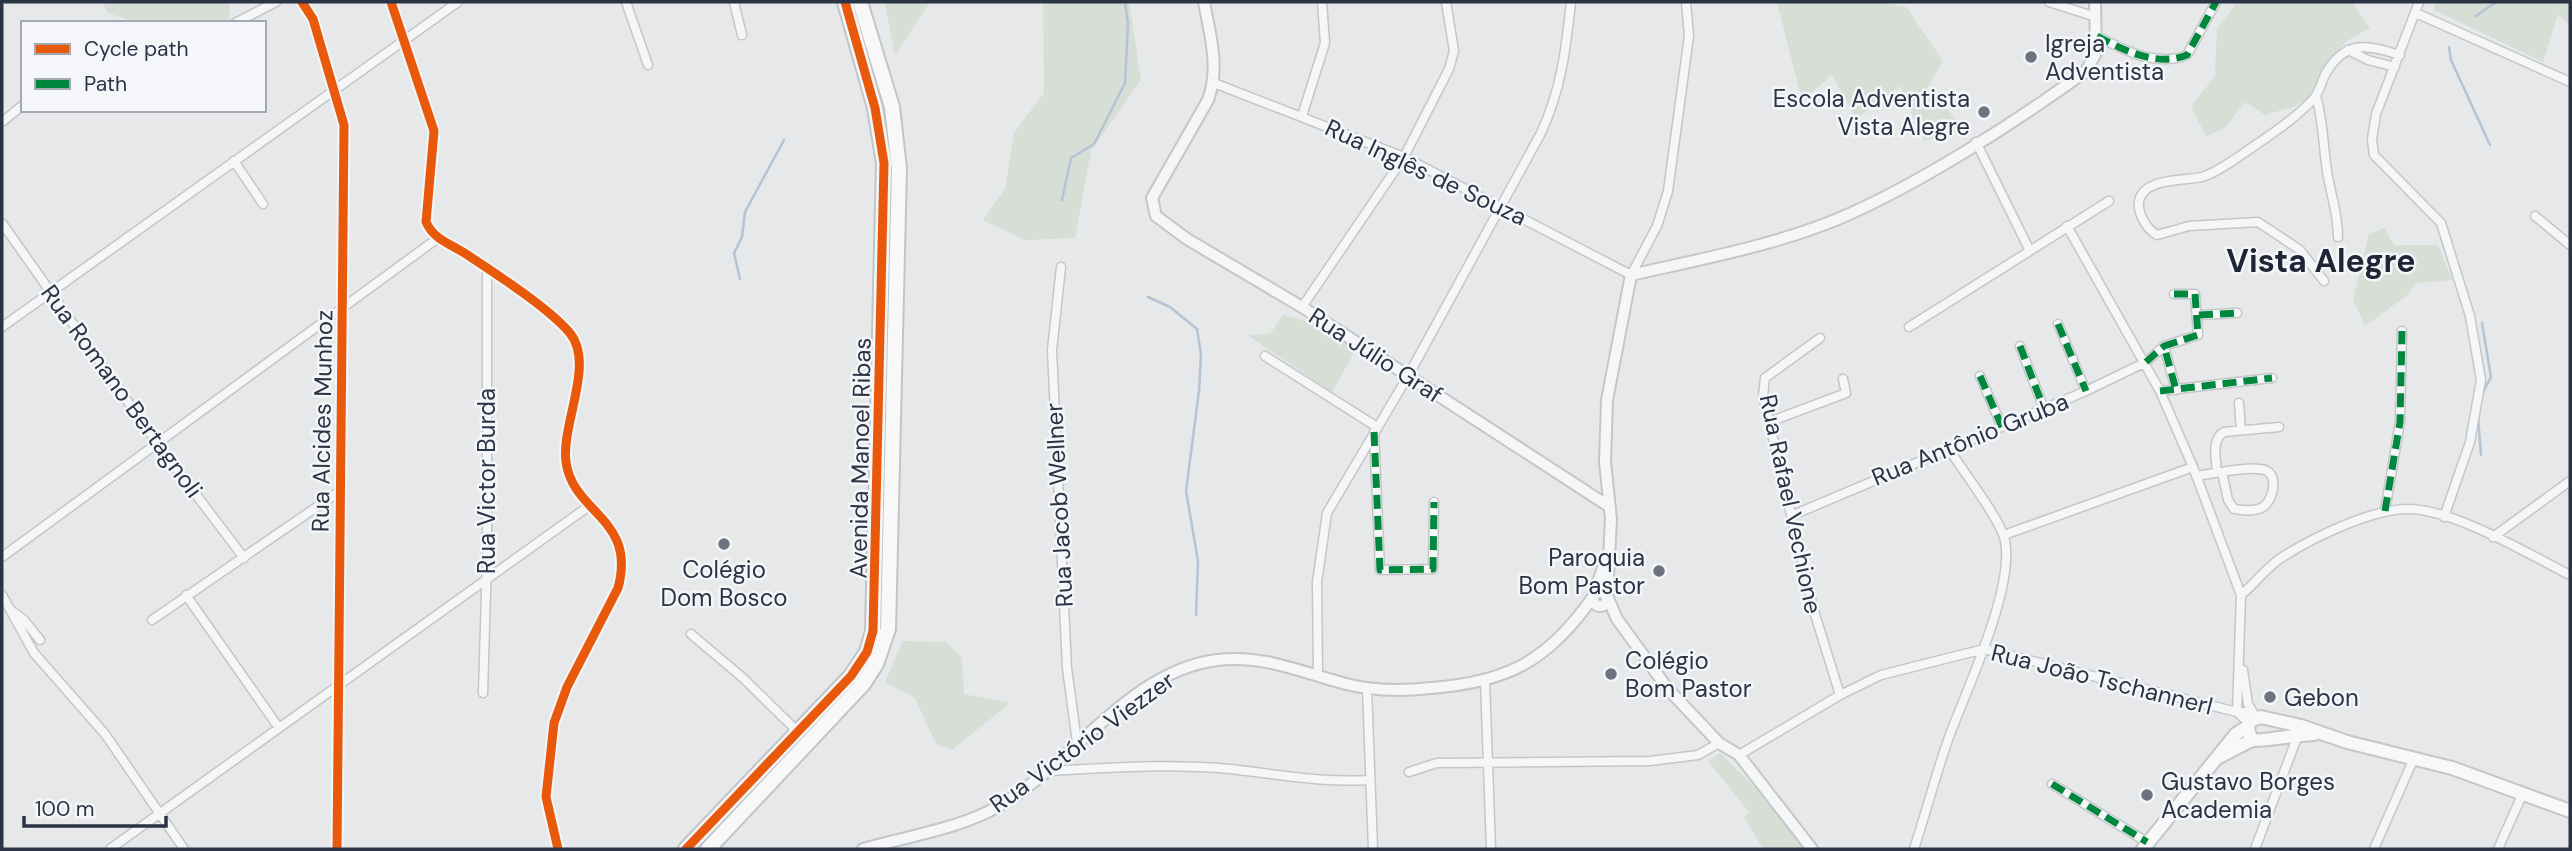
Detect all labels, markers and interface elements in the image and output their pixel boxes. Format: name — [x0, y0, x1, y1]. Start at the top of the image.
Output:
legend — [21, 21, 266, 112]
place label: Igreja Adventista — [2045, 28, 2164, 87]
text: Cycle path — [84, 35, 189, 63]
marker: Igreja Adventista — [2023, 49, 2039, 65]
text: Path — [84, 70, 127, 98]
place label: Escola Adventista Vista Alegre — [1773, 83, 1970, 142]
marker: Escola Adventista Vista Alegre — [1976, 104, 1992, 120]
street label: Rua Inglês de Souza — [1320, 112, 1532, 232]
district label: Vista Alegre — [2226, 240, 2416, 282]
street label: Rua Romano Bertagnoli — [34, 278, 210, 504]
street label: Rua Júlio Graf — [1303, 300, 1449, 410]
street label: Rua Alcides Munhoz — [305, 310, 339, 532]
street label: Avenida Manoel Ribas — [842, 337, 878, 579]
street label: Rua Antônio Gruba — [1867, 385, 2073, 493]
street label: Rua Victor Burda — [471, 388, 502, 574]
street label: Rua Rafael Vechione — [1753, 391, 1829, 617]
street label: Rua Jacob Wellner — [1038, 402, 1080, 608]
marker: Colégio Dom Bosco — [716, 536, 732, 552]
place label: Paroquia Bom Pastor — [1518, 542, 1645, 601]
place label: Colégio Dom Bosco — [660, 554, 788, 613]
marker: Paroquia Bom Pastor — [1651, 563, 1667, 579]
street label: Rua João Tschannerl — [1988, 636, 2216, 722]
place label: Colégio Bom Pastor — [1625, 645, 1752, 704]
street label: Rua Victório Viezzer — [983, 664, 1181, 820]
marker: Colégio Bom Pastor — [1603, 666, 1619, 682]
place label: Gebon — [2284, 682, 2359, 713]
marker: Gebon — [2262, 689, 2278, 705]
place label: Gustavo Borges Academia — [2161, 766, 2335, 825]
scale bar — [24, 784, 166, 828]
marker: Gustavo Borges Academia — [2139, 787, 2155, 803]
text: 100 m — [35, 795, 95, 823]

